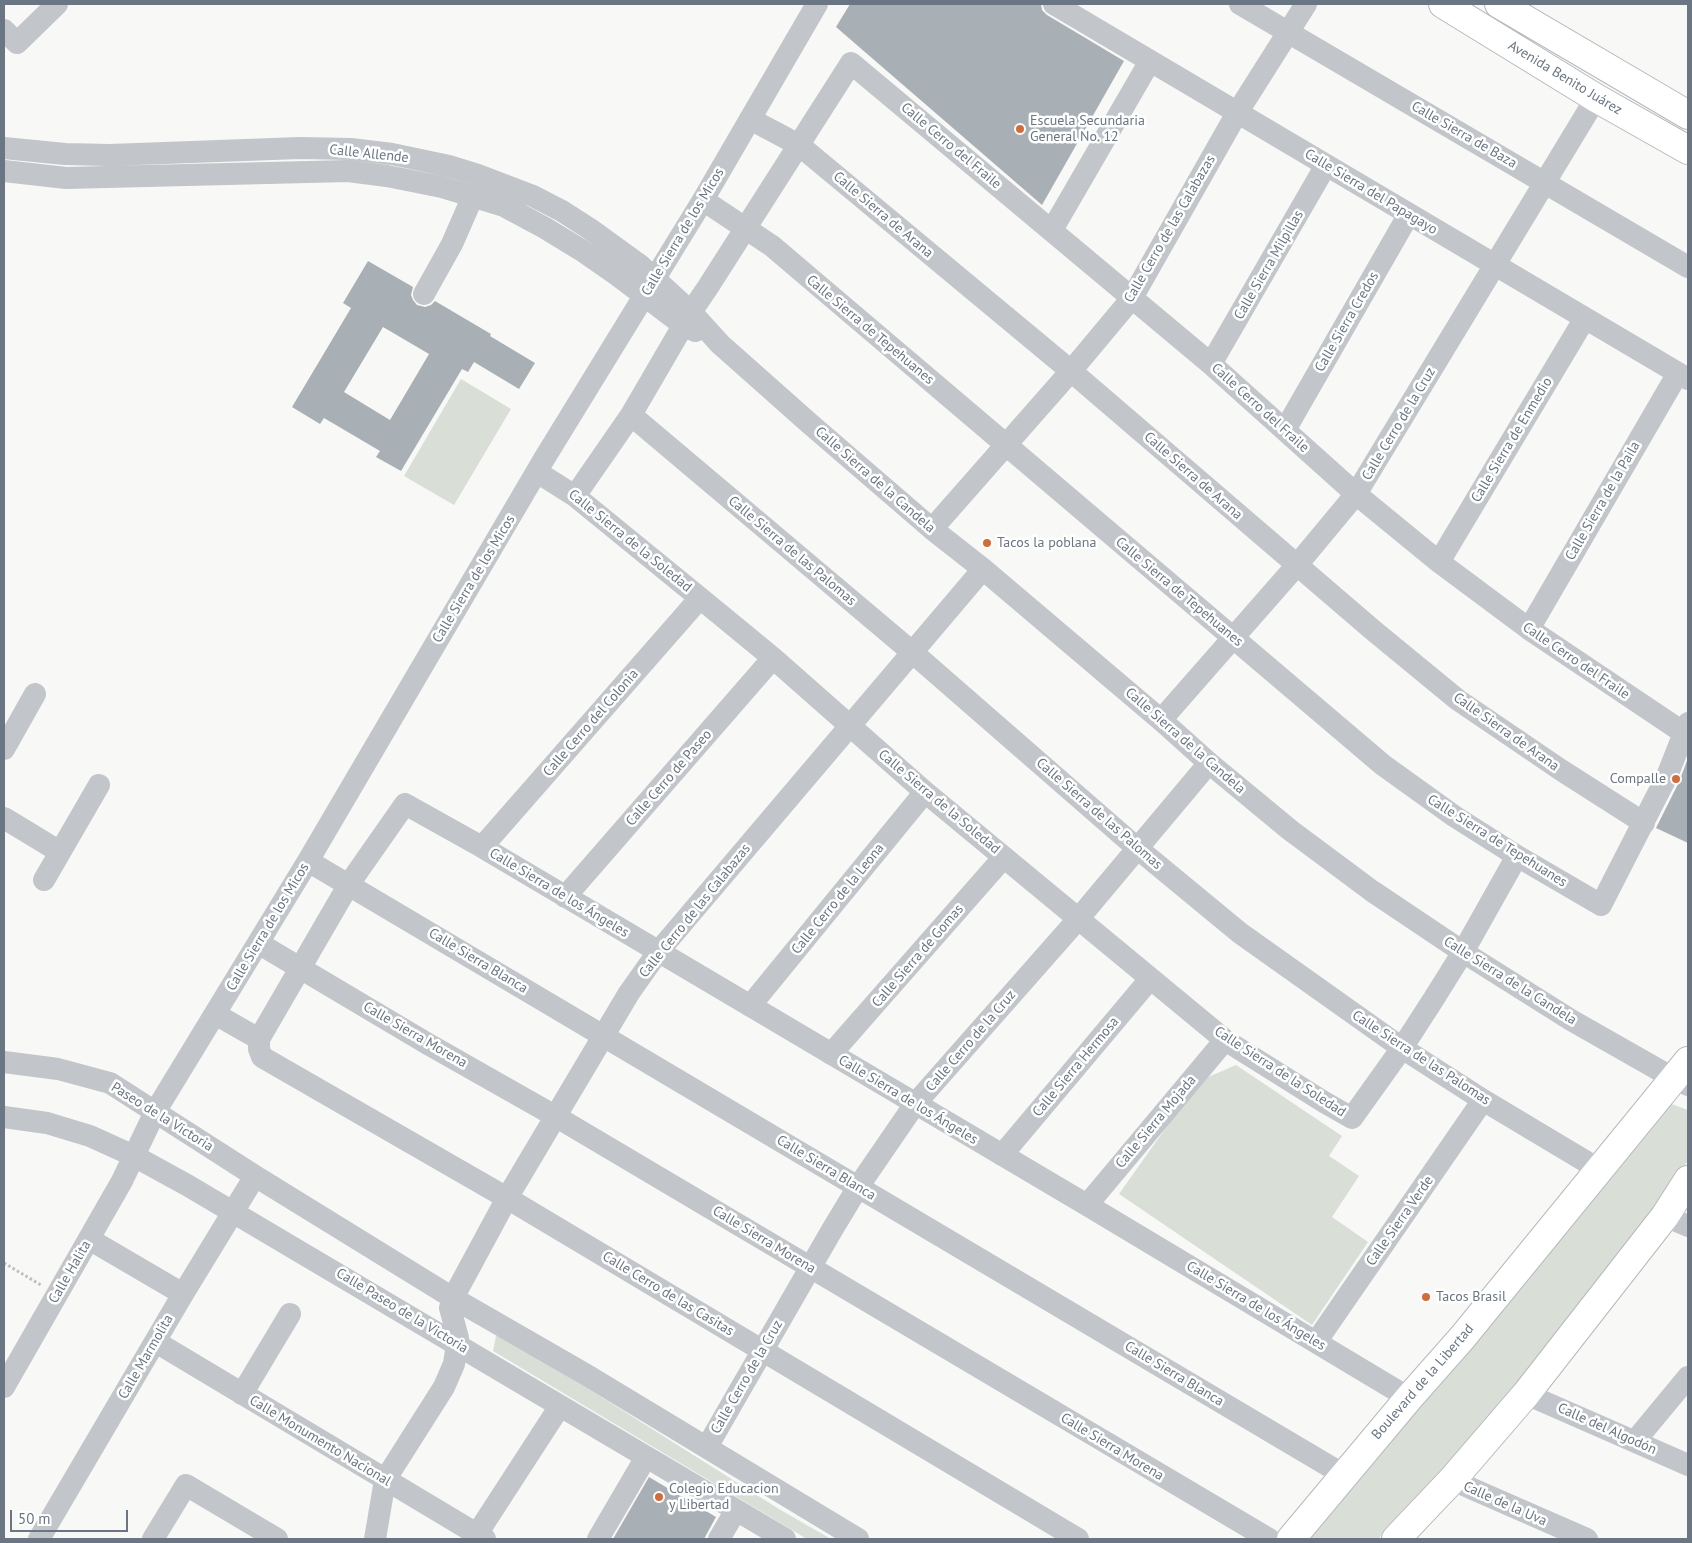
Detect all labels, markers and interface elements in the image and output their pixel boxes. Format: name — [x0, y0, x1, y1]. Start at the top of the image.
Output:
street label: Avenida Benito Juárez — [1505, 37, 1625, 119]
street label: Calle Sierra de Baza — [1408, 98, 1520, 172]
street label: Calle Cerro del Fraile — [898, 99, 1004, 193]
place label: Escuela Secundaria General No. 12 — [1030, 113, 1145, 146]
marker: Escuela Secundaria General No. 12 — [1014, 123, 1026, 135]
street label: Calle Allende — [329, 141, 409, 167]
street label: Calle Sierra del Papagayo — [1302, 146, 1440, 238]
street label: Calle Cerro de las Calabazas — [1121, 152, 1219, 306]
street label: Calle Sierra de los Micos — [638, 165, 728, 299]
street label: Calle Sierra de Arana — [830, 168, 936, 262]
street label: Calle Sierra Milpillas — [1231, 207, 1307, 323]
street label: Calle Sierra Credos — [1312, 269, 1382, 375]
street label: Calle Sierra de Tepehuanes — [803, 272, 937, 388]
street label: Calle Cerro del Fraile — [1208, 360, 1312, 456]
street label: Calle Cerro de la Cruz — [1359, 365, 1439, 483]
street label: Calle Sierra de Enmedio — [1468, 374, 1556, 506]
street label: Calle Sierra de la Candela — [812, 423, 938, 537]
street label: Calle Sierra de Arana — [1140, 429, 1246, 523]
street label: Calle Sierra de la Paila — [1562, 439, 1644, 563]
street label: Calle Sierra de la Soledad — [565, 486, 695, 596]
street label: Calle Sierra de las Palomas — [725, 493, 859, 609]
street label: Calle Sierra de los Micos — [429, 512, 519, 646]
street label: Calle Sierra de Tepehuanes — [1112, 534, 1246, 650]
place label: Tacos la poblana — [997, 535, 1096, 551]
marker: Tacos la poblana — [981, 537, 993, 549]
street label: Calle Cerro del Fraile — [1519, 619, 1633, 703]
street label: Calle Cerro del Colonia — [540, 666, 642, 780]
street label: Calle Sierra de la Candela — [1122, 684, 1248, 798]
street label: Calle Sierra de Arana — [1450, 689, 1562, 775]
street label: Calle Cerro de Paseo — [623, 726, 715, 830]
street label: Calle Sierra de la Soledad — [875, 746, 1003, 858]
street label: Calle Sierra de las Palomas — [1033, 755, 1165, 873]
place label: Compalle — [1610, 771, 1666, 787]
marker: Compalle — [1670, 773, 1682, 785]
street label: Calle Sierra de Tepehuanes — [1424, 791, 1570, 891]
street label: Calle Cerro de la Leona — [788, 840, 888, 958]
street label: Calle Cerro de las Calabazas — [636, 841, 754, 981]
street label: Calle Sierra de los Ángeles — [486, 845, 632, 941]
street label: Calle Sierra de los Micos — [223, 860, 313, 994]
street label: Calle Sierra de Gomas — [869, 901, 967, 1011]
street label: Calle Sierra Blanca — [426, 925, 530, 997]
street label: Calle Sierra de la Candela — [1440, 933, 1580, 1029]
street label: Calle Cerro de la Cruz — [922, 987, 1020, 1095]
street label: Calle Sierra Morena — [360, 998, 470, 1072]
street label: Calle Sierra de las Palomas — [1349, 1007, 1493, 1109]
street label: Calle Sierra Hermosa — [1029, 1014, 1123, 1120]
street label: Calle Sierra de la Soledad — [1211, 1023, 1349, 1121]
street label: Calle Sierra de los Ángeles — [835, 1052, 981, 1148]
street label: Calle Sierra Mojada — [1112, 1072, 1200, 1172]
street label: Paseo de la Victoria — [108, 1079, 216, 1155]
street label: Calle Sierra Blanca — [774, 1132, 878, 1204]
street label: Calle Sierra Verde — [1363, 1173, 1437, 1269]
street label: Calle Sierra Morena — [709, 1203, 819, 1277]
street label: Calle Halita — [45, 1238, 95, 1306]
street label: Calle Cerro de las Casitas — [599, 1248, 737, 1340]
street label: Calle Sierra de los Ángeles — [1183, 1258, 1329, 1354]
street label: Calle Paseo de la Victoria — [333, 1265, 471, 1357]
place label: Tacos Brasil — [1436, 1289, 1506, 1305]
marker: Tacos Brasil — [1420, 1291, 1432, 1303]
street label: Calle Marmolita — [115, 1312, 177, 1402]
street label: Calle Cerro de la Cruz — [708, 1317, 786, 1437]
street label: Boulevard de la Libertad — [1368, 1321, 1478, 1443]
street label: Calle Sierra Blanca — [1122, 1338, 1226, 1410]
street label: Calle Monumento Nacional — [246, 1392, 394, 1490]
street label: Calle del Algodón — [1555, 1400, 1659, 1458]
street label: Calle Sierra Morena — [1057, 1410, 1167, 1484]
street label: Calle de la Uva — [1461, 1478, 1549, 1530]
place label: Colegio Educacion y Libertad — [669, 1481, 779, 1514]
marker: Colegio Educacion y Libertad — [653, 1491, 665, 1503]
scale bar — [12, 1500, 130, 1532]
text: 50 m — [18, 1509, 51, 1528]

